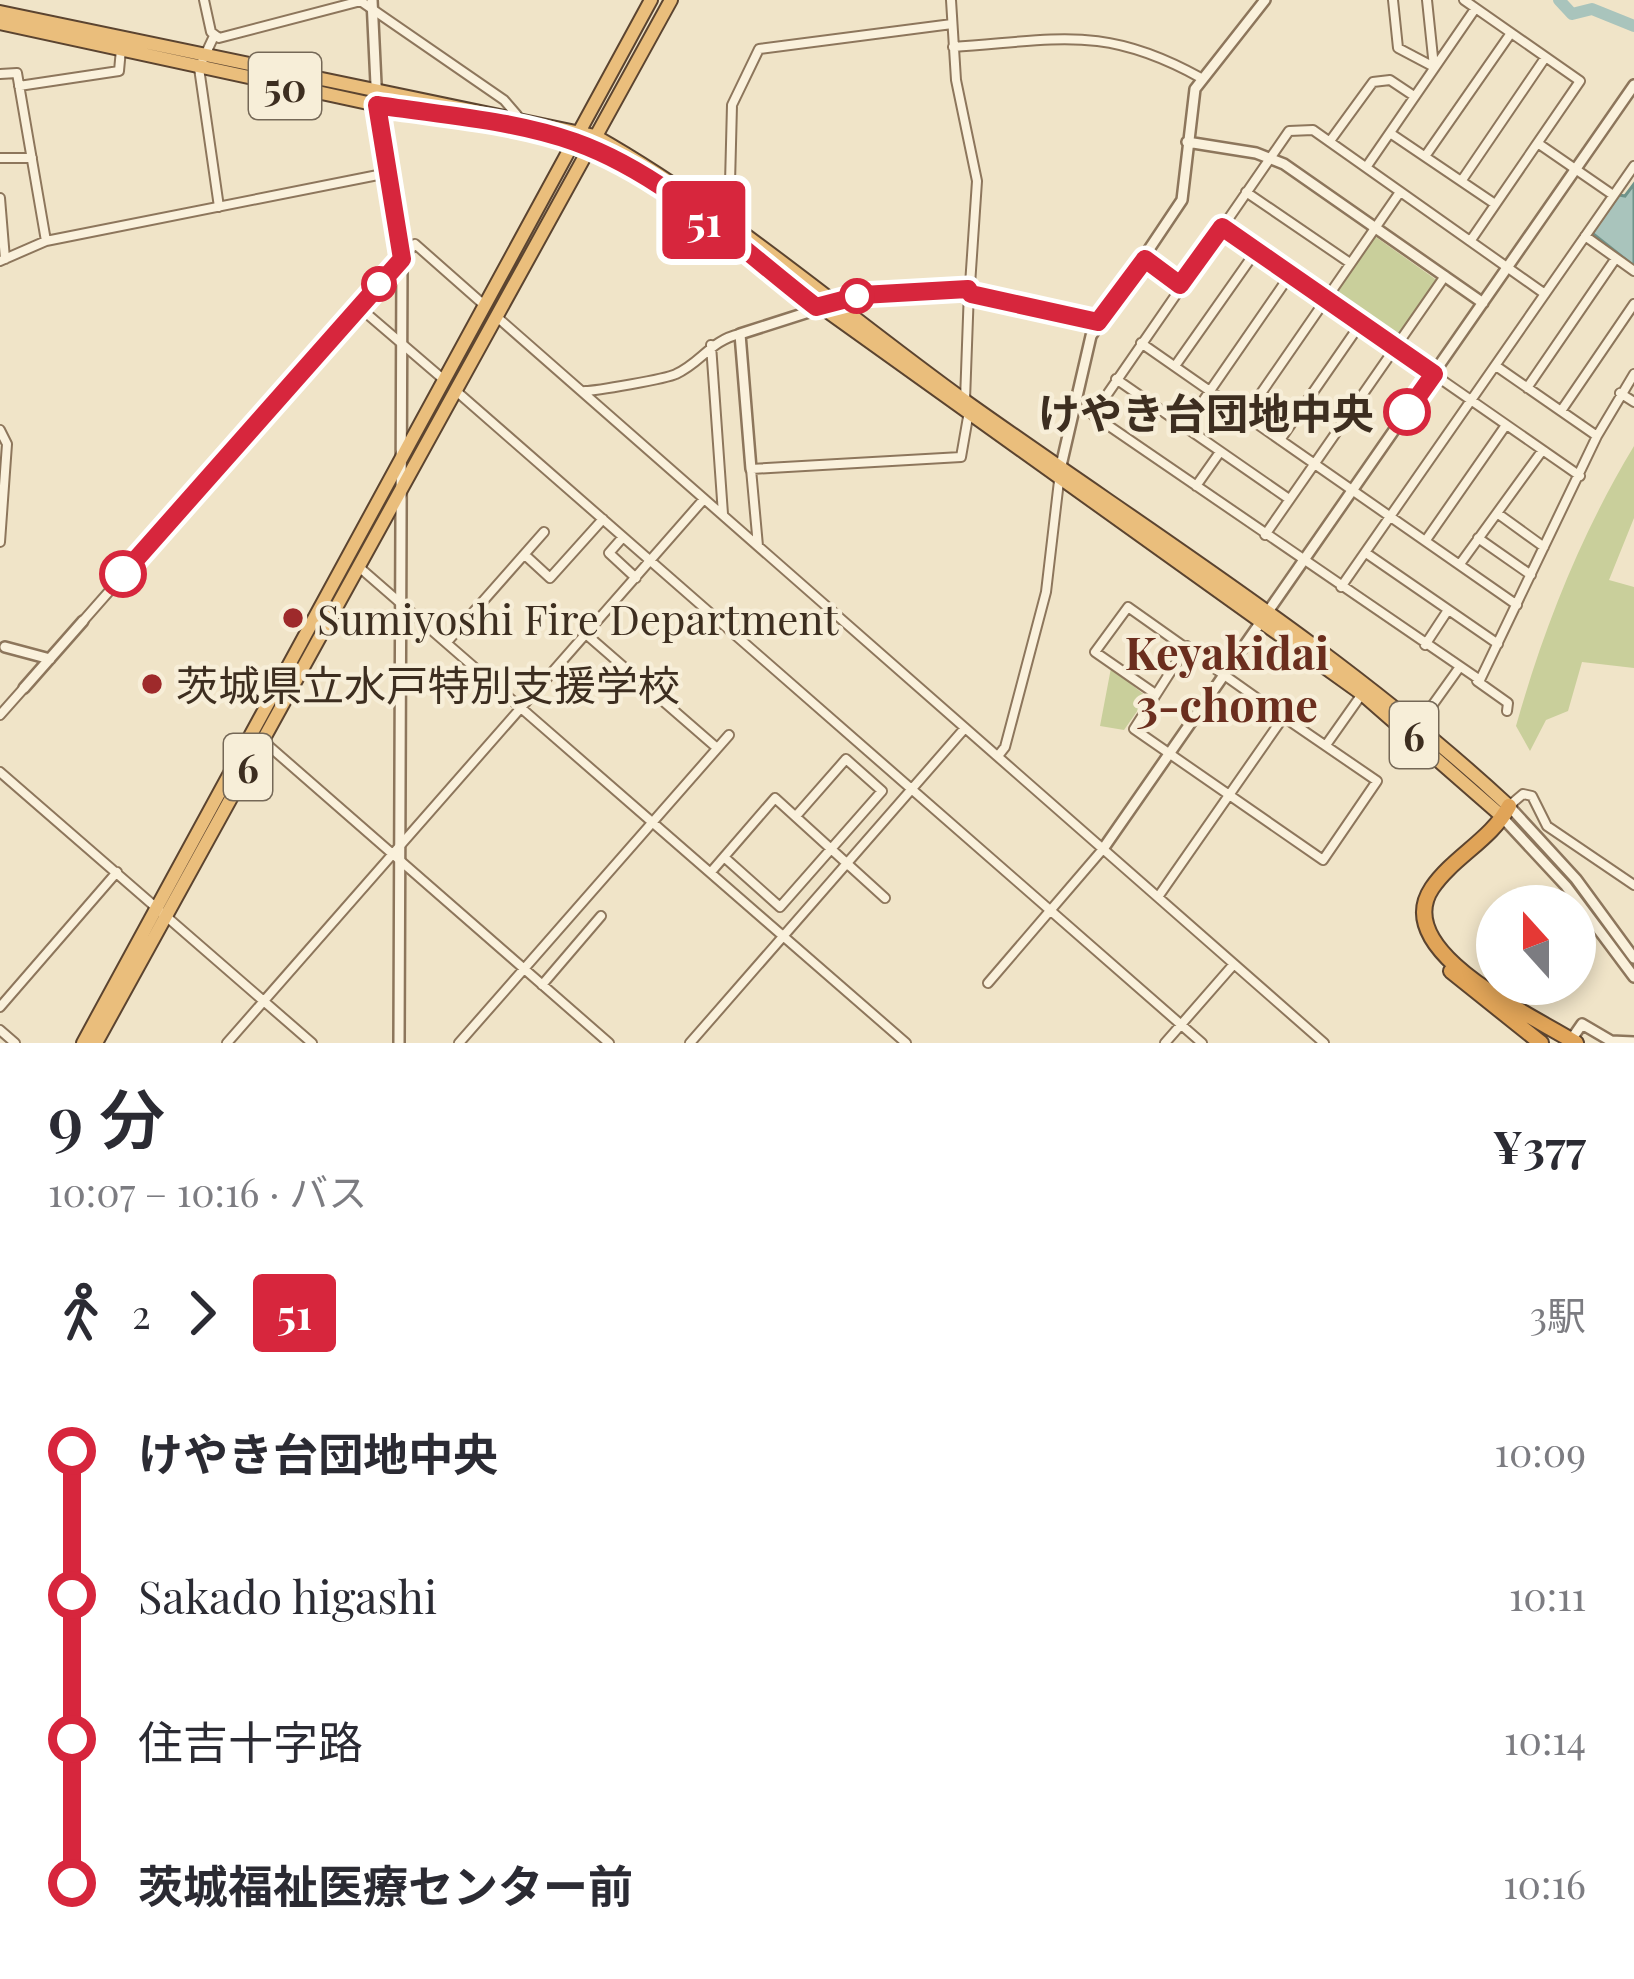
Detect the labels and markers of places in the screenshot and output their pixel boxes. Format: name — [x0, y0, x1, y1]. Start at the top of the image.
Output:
unlabelled marker — [363, 268, 395, 300]
unlabelled marker — [841, 280, 873, 312]
place label: けやき台団地中央 — [1038, 384, 1374, 440]
marker: けやき台団地中央 — [1385, 390, 1429, 434]
unlabelled marker — [101, 552, 145, 596]
place label: Sumiyoshi Fire Department — [317, 590, 840, 646]
marker: Sumiyoshi Fire Department — [280, 605, 306, 631]
place label: 茨城県立水戸特別支援学校 — [176, 656, 680, 712]
marker: 茨城県立水戸特別支援学校 — [139, 671, 165, 697]

